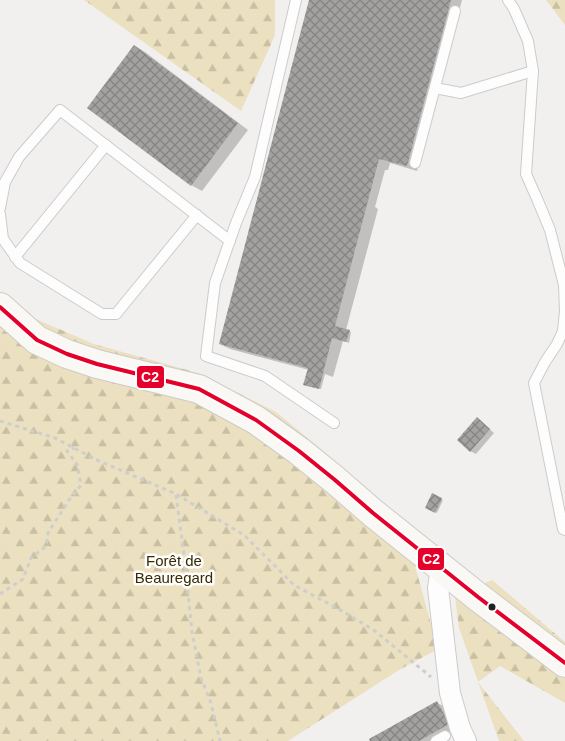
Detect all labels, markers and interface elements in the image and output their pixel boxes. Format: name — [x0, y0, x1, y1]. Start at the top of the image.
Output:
line badge: C2 — [136, 365, 165, 389]
text: C2 — [141, 369, 159, 385]
line badge: C2 — [417, 547, 445, 571]
text: C2 — [422, 551, 440, 567]
park label: Forêt de Beauregard — [135, 552, 213, 586]
unlabelled marker — [487, 602, 497, 612]

